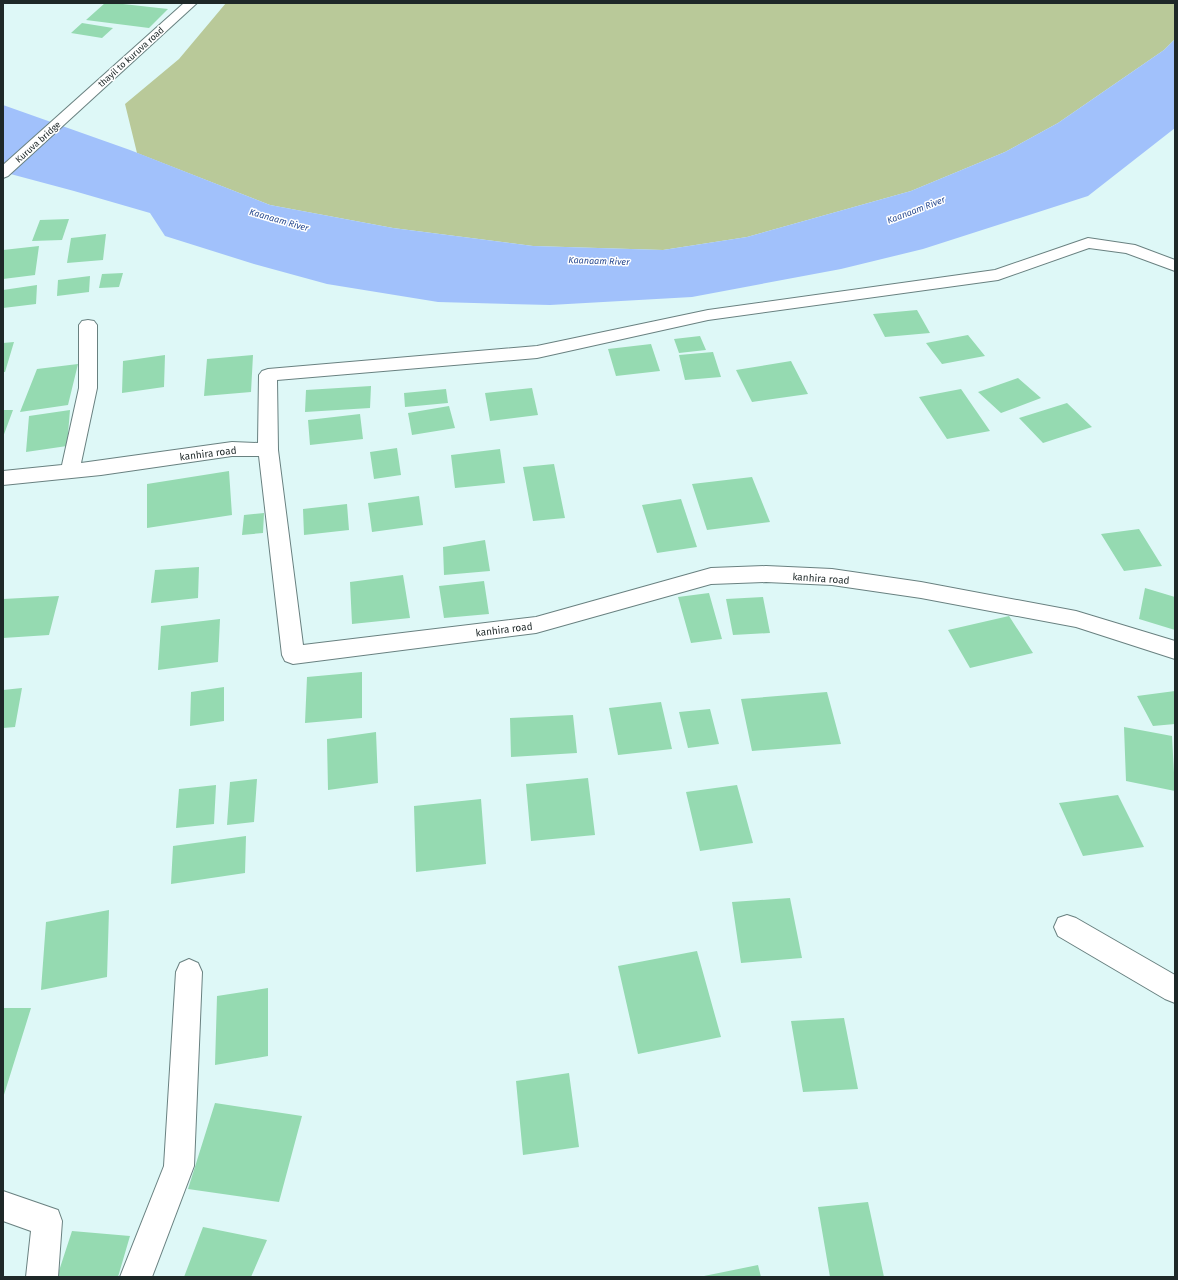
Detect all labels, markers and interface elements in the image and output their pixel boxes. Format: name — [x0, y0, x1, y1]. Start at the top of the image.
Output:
street label: thayil to kuruva road — [96, 25, 166, 89]
street label: Kuruva bridge — [14, 119, 63, 165]
water label: Kaanaam River — [886, 194, 947, 226]
water label: Kaanaam River — [248, 207, 310, 233]
water label: Kaanaam River — [568, 255, 630, 267]
street label: kanhira road — [179, 445, 237, 463]
street label: kanhira road — [792, 571, 850, 587]
street label: kanhira road — [475, 621, 533, 639]

